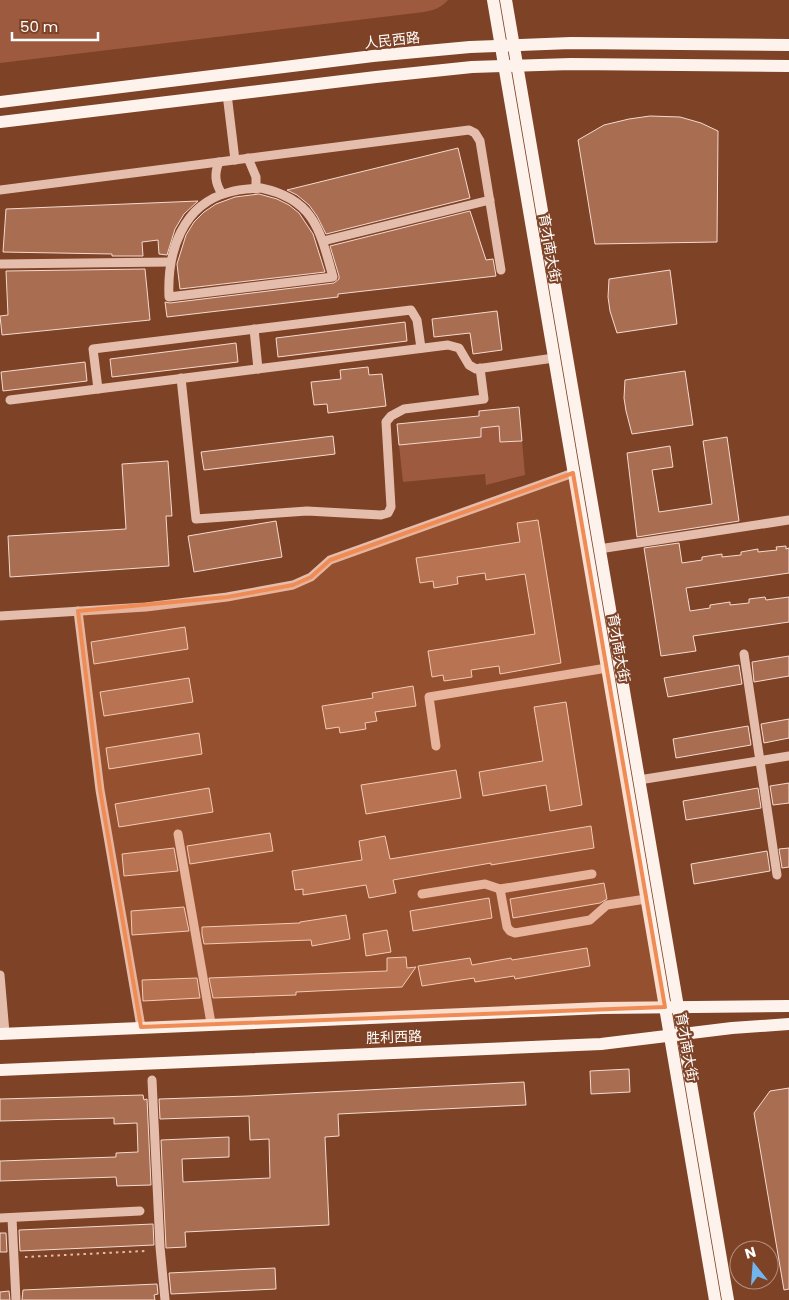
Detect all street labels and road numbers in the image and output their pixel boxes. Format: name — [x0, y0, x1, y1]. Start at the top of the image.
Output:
street label: 人民西路 — [363, 27, 421, 53]
street label: 育才南大街 — [534, 212, 566, 284]
street label: 育才南大街 — [603, 612, 635, 684]
street label: 育才南大街 — [671, 1011, 703, 1083]
street label: 胜利西路 — [366, 1026, 422, 1048]

